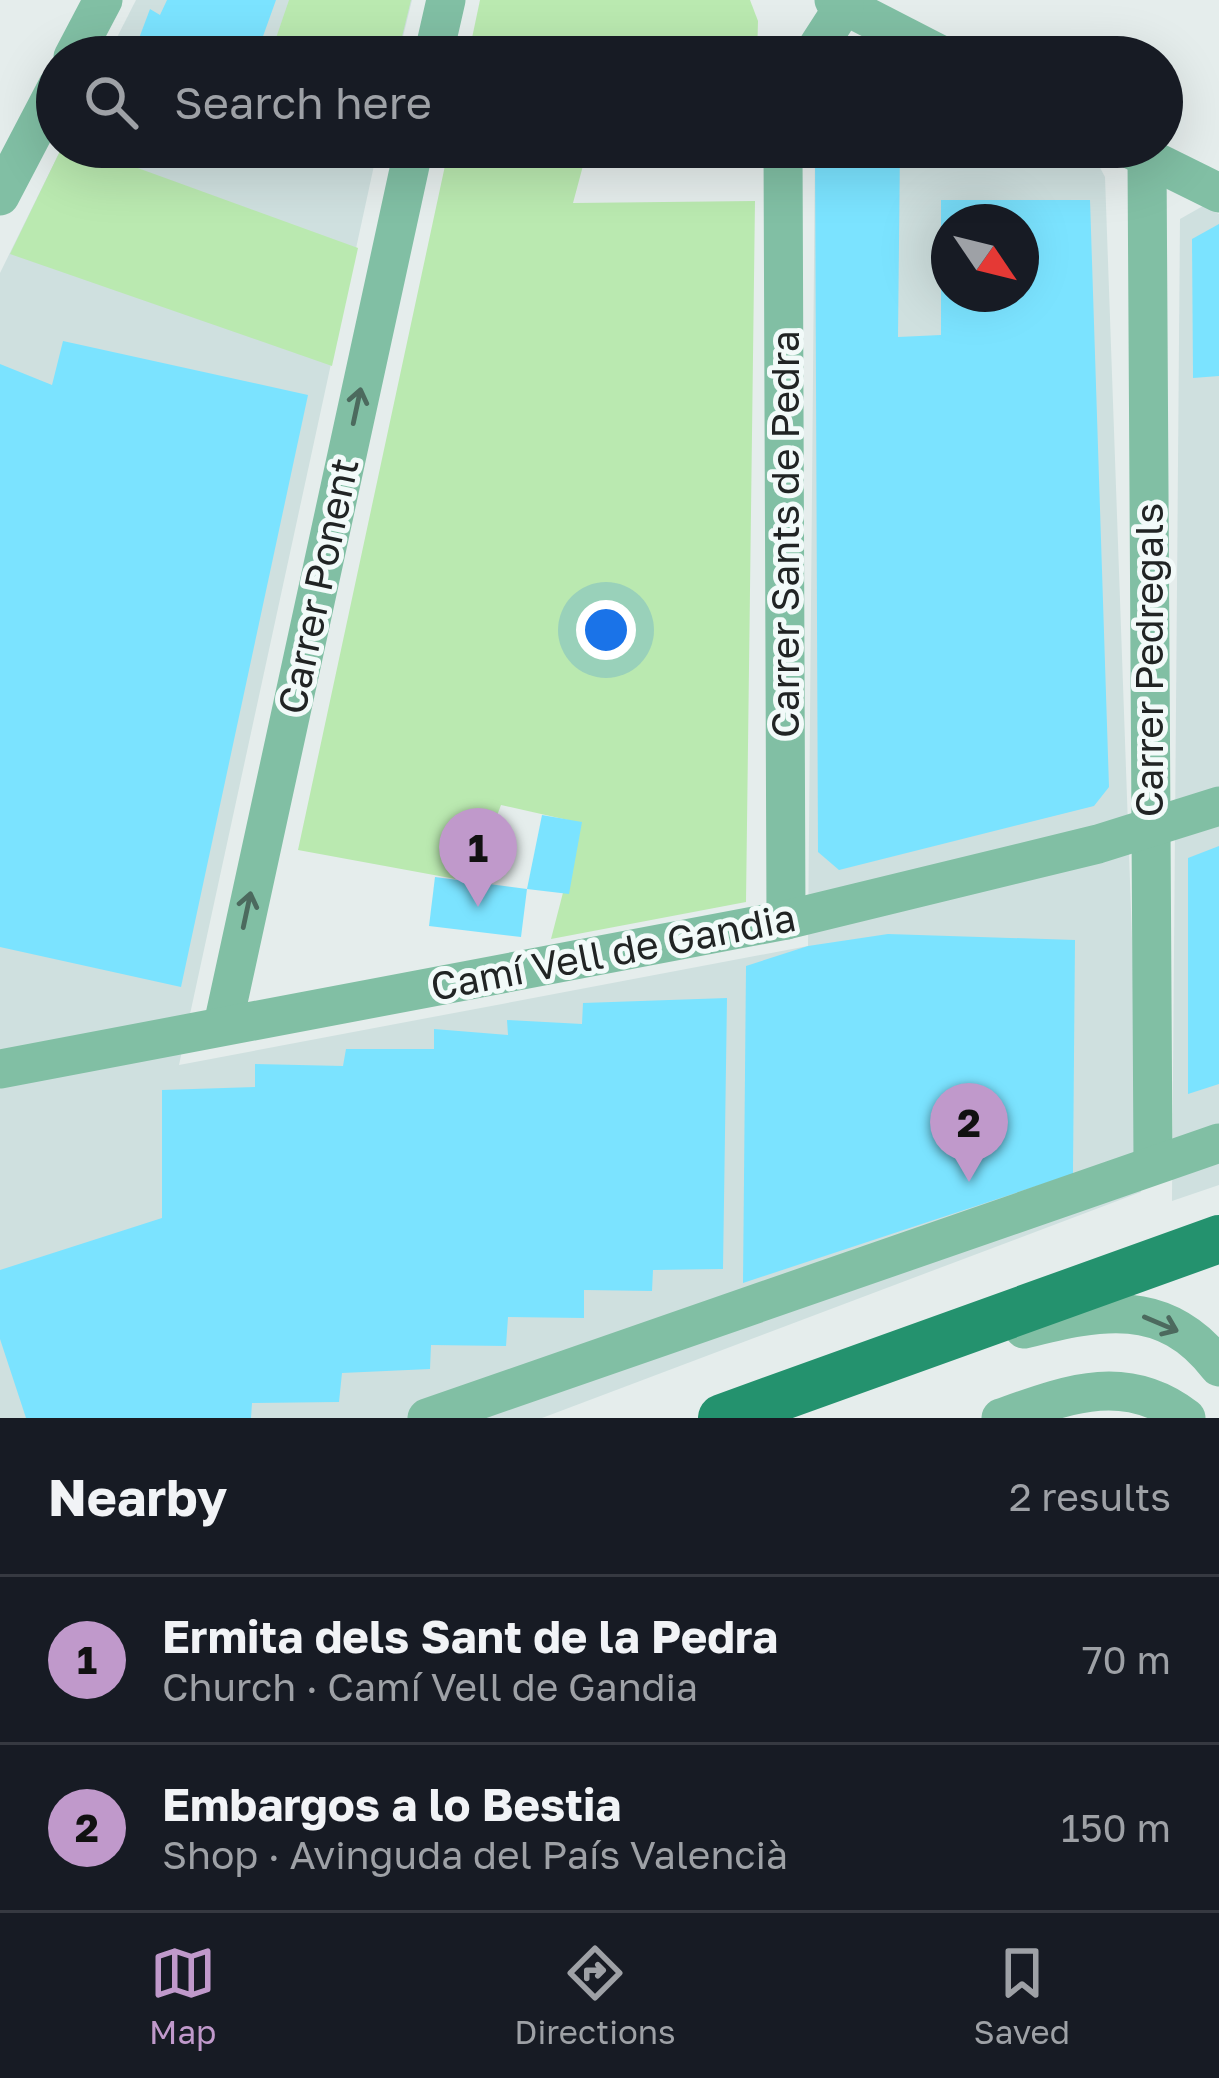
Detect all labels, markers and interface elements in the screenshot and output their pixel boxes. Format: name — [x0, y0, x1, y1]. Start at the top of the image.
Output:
search box — [36, 36, 1183, 168]
icon: search — [78, 69, 144, 135]
text: Search here — [174, 75, 432, 129]
north arrow — [931, 204, 1039, 312]
street label: Carrer Sants de Pedra — [761, 330, 808, 738]
one-way arrow — [347, 388, 370, 426]
street label: Carrer Ponent — [267, 454, 368, 718]
street label: Carrer Pedregals — [1125, 503, 1172, 817]
your location — [576, 600, 636, 660]
pin: 1 — [439, 808, 517, 907]
one-way arrow — [237, 892, 260, 930]
street label: Camí Vell de Gandia — [426, 893, 799, 1010]
pin: 2 — [930, 1083, 1008, 1182]
one-way arrow — [1142, 1315, 1179, 1336]
text: Nearby — [48, 1466, 227, 1527]
text: 2 results — [1009, 1473, 1171, 1520]
text: Ermita dels Sant de la Pedra — [162, 1609, 778, 1663]
text: 1 — [77, 1636, 97, 1683]
text: 70 m — [1082, 1636, 1171, 1683]
text: Church · Camí Vell de Gandia — [162, 1663, 698, 1710]
text: Embargos a lo Bestia — [162, 1777, 621, 1831]
text: 2 — [75, 1804, 99, 1851]
text: 150 m — [1061, 1804, 1171, 1851]
text: Shop · Avinguda del País Valencià — [162, 1831, 788, 1878]
tab: Map — [149, 1940, 216, 2051]
tab: Directions — [514, 1940, 676, 2051]
tab: Saved — [974, 1940, 1070, 2051]

